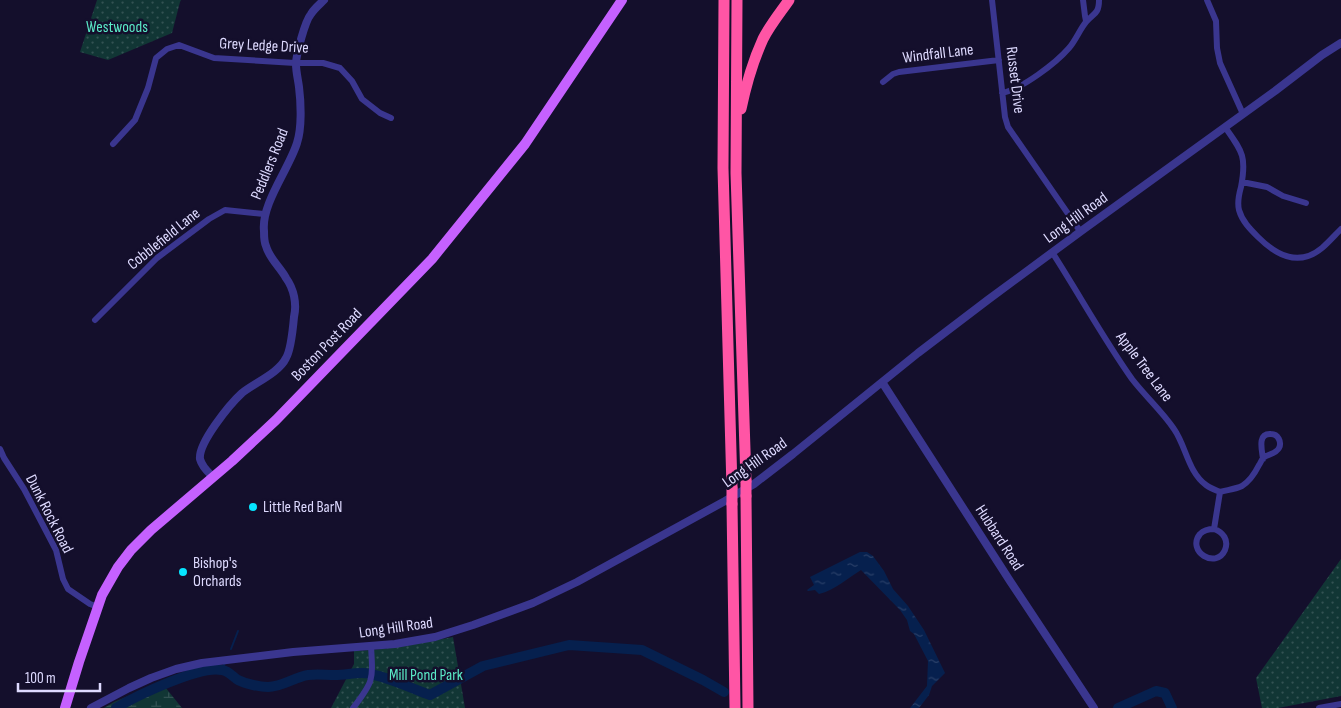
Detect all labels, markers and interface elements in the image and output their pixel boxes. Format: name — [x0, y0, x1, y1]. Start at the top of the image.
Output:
park label: Westwoods — [86, 18, 148, 37]
street label: Grey Ledge Drive — [219, 34, 309, 58]
street label: Windfall Lane — [901, 40, 975, 68]
street label: Russet Drive — [1001, 46, 1029, 114]
street label: Peddlers Road — [247, 126, 293, 202]
street label: Long Hill Road — [1040, 188, 1112, 248]
street label: Cobblefield Lane — [124, 204, 204, 274]
street label: Boston Post Road — [288, 305, 366, 385]
street label: Apple Tree Lane — [1111, 327, 1176, 406]
street label: Long Hill Road — [719, 434, 791, 492]
street label: Dunk Rock Road — [21, 472, 77, 556]
place label: Little Red BarN — [263, 498, 343, 517]
marker: Little Red BarN — [247, 501, 259, 513]
street label: Hubbard Road — [971, 502, 1027, 574]
place label: Bishop's Orchards — [193, 554, 242, 591]
marker: Bishop's Orchards — [177, 566, 189, 578]
street label: Long Hill Road — [358, 613, 434, 643]
scale bar — [18, 660, 100, 692]
park label: Mill Pond Park — [389, 666, 463, 685]
text: 100 m — [25, 669, 56, 688]

